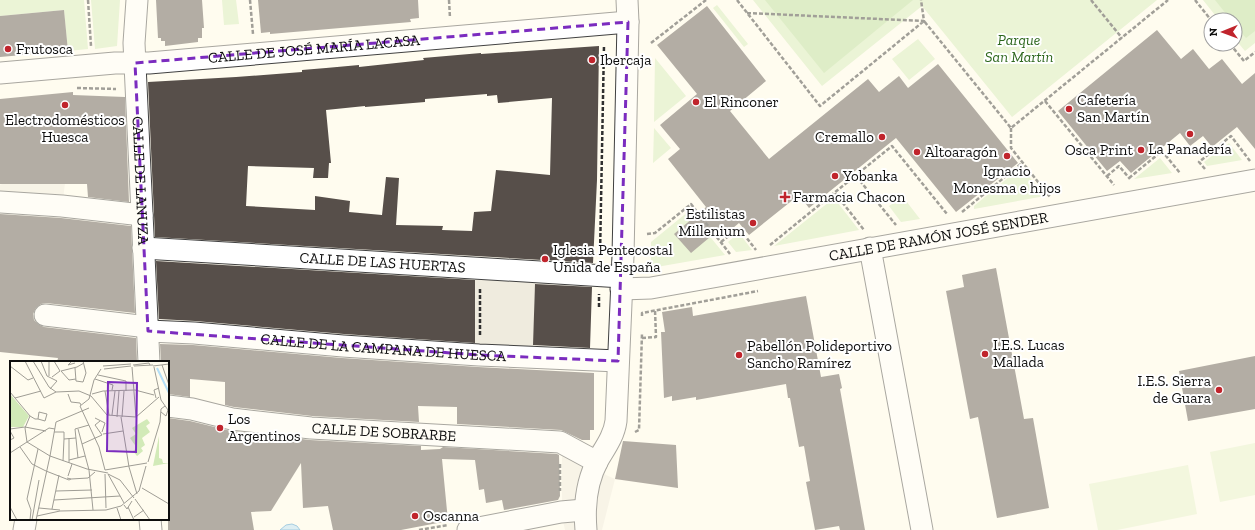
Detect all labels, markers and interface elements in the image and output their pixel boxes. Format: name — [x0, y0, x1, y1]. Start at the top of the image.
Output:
north arrow — [1203, 12, 1243, 52]
text: N — [1207, 27, 1220, 36]
street label: CALLE DE JOSÉ MARÍA LACASA — [207, 31, 421, 67]
park label: Parque San Martín — [985, 31, 1053, 66]
place label: Frutosca — [16, 40, 73, 58]
marker: Frutosca — [3, 44, 13, 54]
place label: Ibercaja — [600, 51, 651, 69]
marker: Ibercaja — [587, 55, 597, 65]
place label: Cafetería San Martín — [1077, 91, 1150, 126]
place label: El Rinconer — [704, 93, 779, 111]
marker: El Rinconer — [691, 97, 701, 107]
marker: Electrodomésticos Huesca — [60, 100, 70, 110]
marker: Cafetería San Martín — [1064, 104, 1074, 114]
place label: Electrodomésticos Huesca — [5, 111, 125, 146]
street label: CALLE DE LANUZA — [128, 116, 153, 246]
place label: Cremallo — [815, 128, 874, 146]
marker: La Panadería — [1185, 129, 1195, 139]
marker: Cremallo — [877, 132, 887, 142]
place label: La Panadería — [1148, 140, 1232, 158]
place label: Osca Print — [1065, 141, 1133, 159]
place label: Altoaragón — [925, 143, 998, 161]
marker: Osca Print — [1136, 145, 1146, 155]
marker: Altoaragón — [912, 147, 922, 157]
marker: Ignacio Monesma e hijos — [1002, 151, 1012, 161]
place label: Ignacio Monesma e hijos — [953, 162, 1061, 197]
place label: Yobanka — [842, 167, 898, 185]
marker: Yobanka — [830, 171, 840, 181]
place label: Farmacia Chacon — [793, 188, 906, 206]
marker: Farmacia Chacon — [780, 192, 790, 202]
place label: Estilistas Millenium — [678, 205, 745, 240]
street label: CALLE DE RAMÓN JOSÉ SENDER — [828, 208, 1050, 265]
marker: Estilistas Millenium — [748, 218, 758, 228]
place label: Iglesia Pentecostal Unida de España — [553, 241, 673, 276]
street label: CALLE DE LAS HUERTAS — [299, 248, 466, 277]
marker: Iglesia Pentecostal Unida de España — [540, 254, 550, 264]
street label: CALLE DE LA CAMPANA DE HUESCA — [260, 330, 507, 365]
place label: I.E.S. Lucas Mallada — [993, 336, 1065, 371]
place label: Pabellón Polideportivo Sancho Ramírez — [747, 337, 892, 372]
marker: I.E.S. Lucas Mallada — [980, 349, 990, 359]
marker: Pabellón Polideportivo Sancho Ramírez — [734, 350, 744, 360]
inset map — [10, 361, 169, 520]
place label: I.E.S. Sierra de Guara — [1138, 372, 1211, 407]
marker: I.E.S. Sierra de Guara — [1214, 385, 1224, 395]
place label: Los Argentinos — [228, 410, 301, 445]
street label: CALLE DE SOBRARBE — [311, 419, 457, 445]
marker: Los Argentinos — [215, 423, 225, 433]
place label: Oscanna — [423, 507, 479, 525]
marker: Oscanna — [410, 511, 420, 521]

